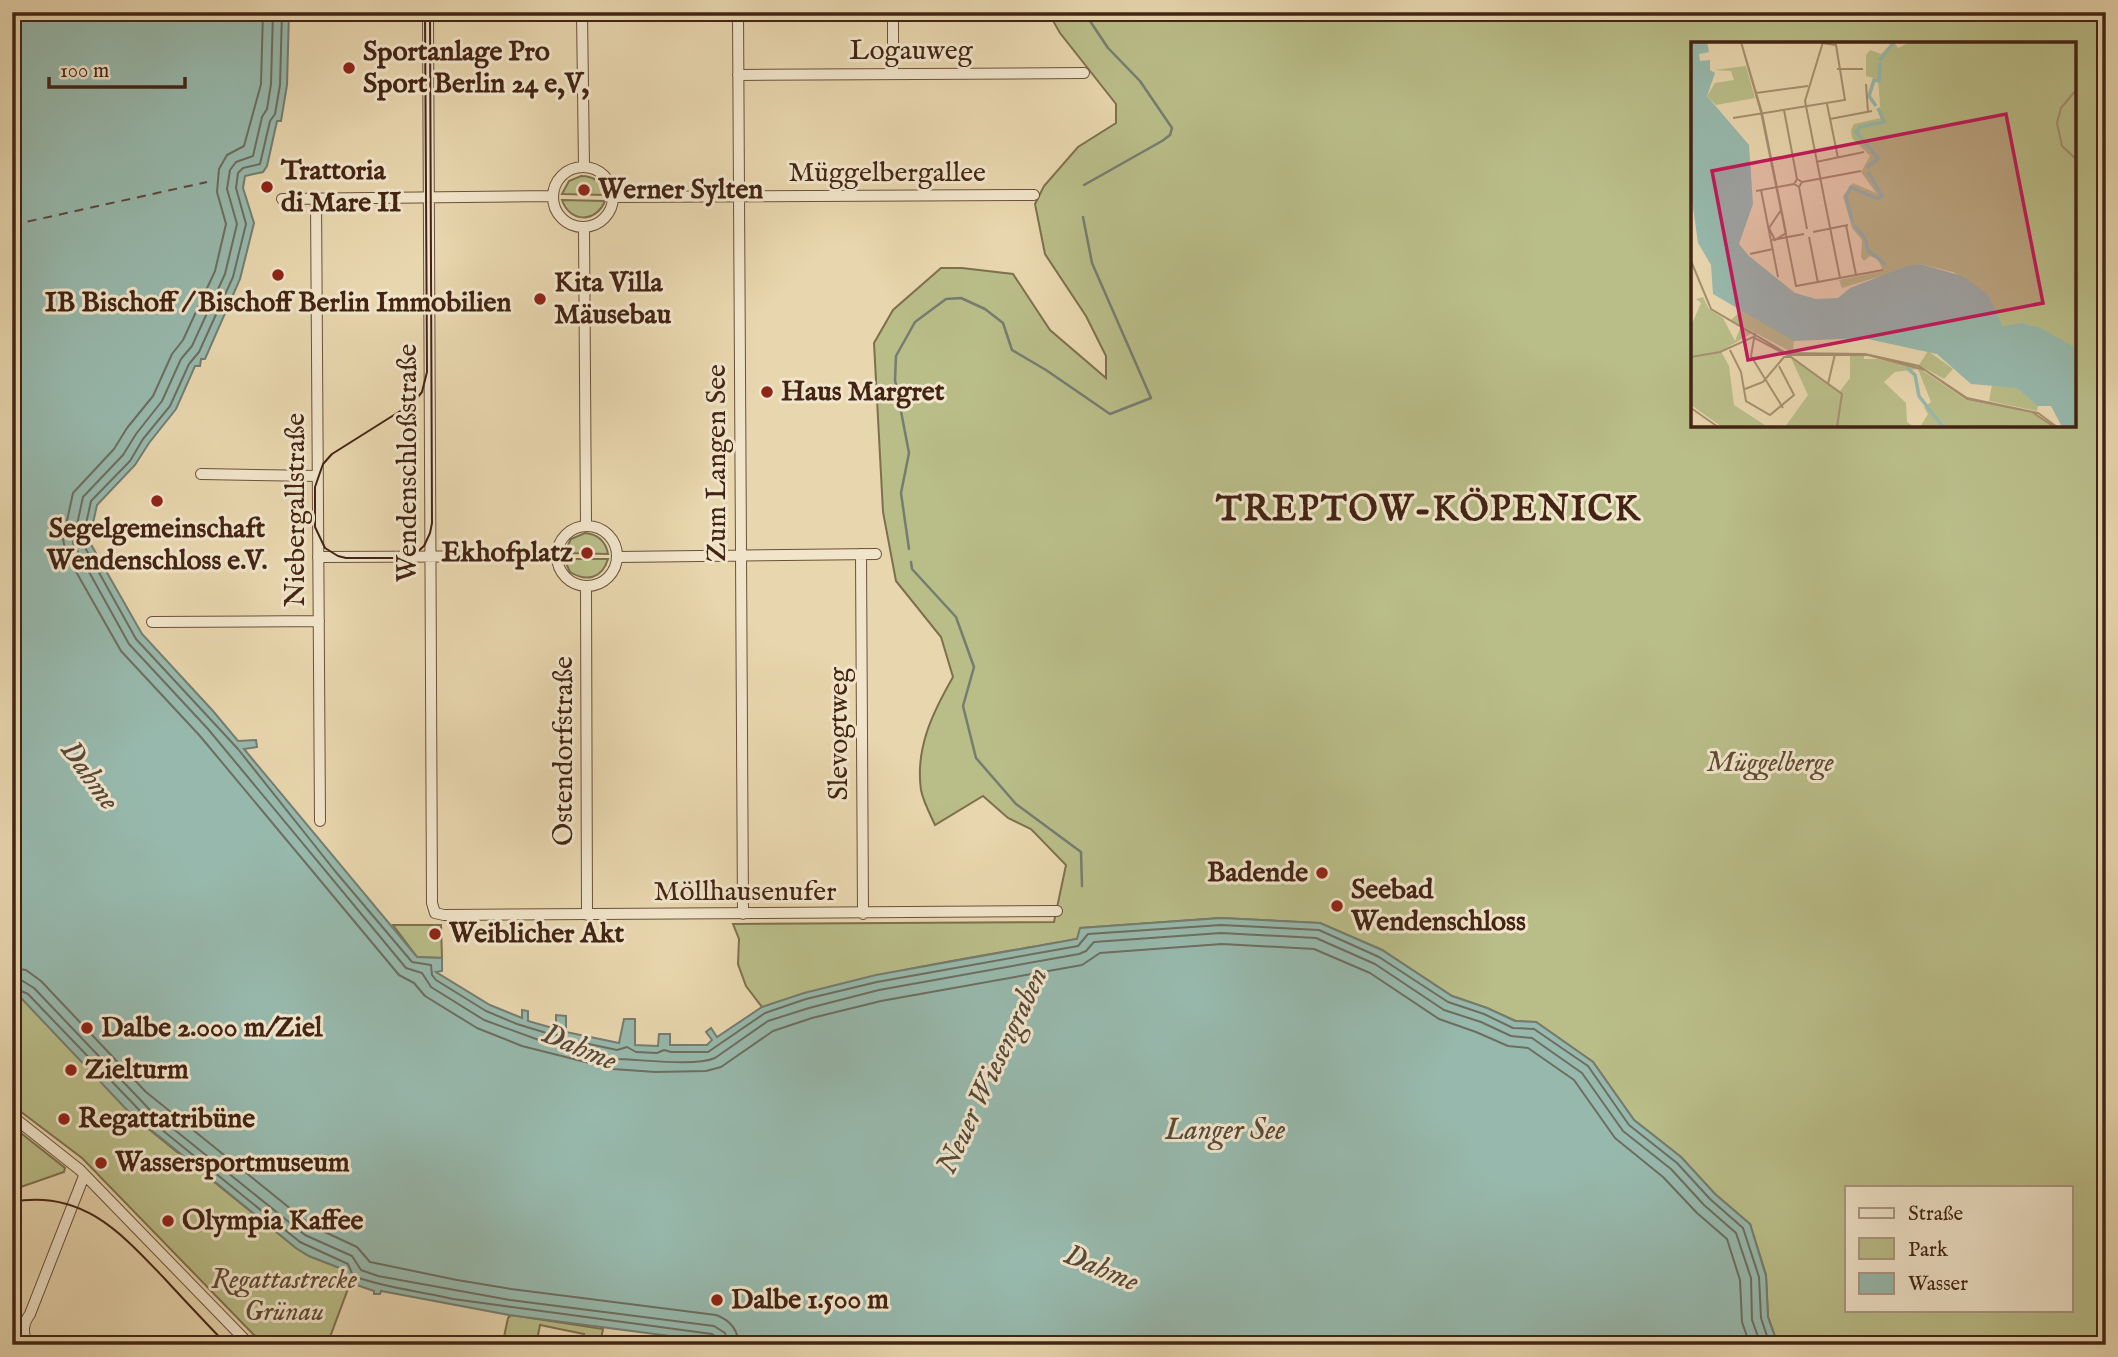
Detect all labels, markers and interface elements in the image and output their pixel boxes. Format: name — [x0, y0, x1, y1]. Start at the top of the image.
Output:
street label: Logauweg — [849, 34, 974, 69]
place label: Sportanlage Pro Sport Berlin 24 e,V, — [363, 35, 589, 102]
inset map — [1691, 42, 2076, 427]
scale bar — [49, 46, 186, 90]
text: 100 m — [60, 58, 109, 85]
marker: Sportanlage Pro Sport Berlin 24 e,V, — [341, 60, 357, 76]
place label: Trattoria di Mare II — [280, 154, 401, 221]
street label: Müggelbergallee — [788, 156, 986, 191]
place label: Werner Sylten — [597, 173, 763, 208]
marker: Trattoria di Mare II — [259, 179, 275, 195]
marker: Werner Sylten — [576, 182, 592, 198]
place label: Kita Villa Mäusebau — [554, 266, 672, 333]
marker: IB Bischoff / Bischoff Berlin Immobilien — [270, 267, 286, 283]
place label: IB Bischoff / Bischoff Berlin Immobilien — [45, 286, 511, 321]
marker: Kita Villa Mäusebau — [532, 291, 548, 307]
street label: Wendenschloßstraße — [391, 344, 426, 582]
street label: Zum Langen See — [700, 364, 735, 562]
place label: Haus Margret — [781, 375, 945, 410]
marker: Haus Margret — [759, 384, 775, 400]
street label: Niebergallstraße — [279, 413, 314, 607]
district label: TREPTOW-KÖPENICK — [1215, 487, 1642, 533]
marker: Segelgemeinschaft Wendenschloss e.V. — [149, 493, 165, 509]
place label: Segelgemeinschaft Wendenschloss e.V. — [45, 512, 268, 579]
place label: Ekhofplatz — [441, 536, 573, 571]
marker: Ekhofplatz — [579, 545, 595, 561]
street label: Ostendorfstraße — [547, 656, 582, 846]
street label: Slevogtweg — [822, 667, 857, 801]
water label: Dahme — [51, 733, 127, 819]
park label: Müggelberge — [1706, 746, 1834, 781]
place label: Badende — [1207, 856, 1308, 891]
marker: Badende — [1314, 865, 1330, 881]
place label: Seebad Wendenschloss — [1350, 873, 1526, 940]
street label: Möllhausenufer — [653, 875, 837, 910]
marker: Seebad Wendenschloss — [1329, 898, 1345, 914]
place label: Weiblicher Akt — [448, 917, 624, 952]
marker: Weiblicher Akt — [427, 926, 443, 942]
water label: Neuer Wiesengraben — [928, 961, 1058, 1181]
place label: Dalbe 2.000 m/Ziel — [101, 1011, 324, 1046]
water label: Dahme — [536, 1015, 622, 1081]
marker: Dalbe 2.000 m/Ziel — [79, 1020, 95, 1036]
place label: Zielturm — [85, 1053, 189, 1088]
marker: Zielturm — [63, 1062, 79, 1078]
place label: Regattatribüne — [78, 1102, 255, 1137]
marker: Regattatribüne — [56, 1111, 72, 1127]
water label: Langer See — [1164, 1112, 1285, 1150]
place label: Wassersportmuseum — [114, 1146, 350, 1181]
marker: Wassersportmuseum — [93, 1155, 109, 1171]
legend — [1845, 1186, 2072, 1312]
text: Straße — [1908, 1201, 1964, 1228]
place label: Olympia Kaffee — [182, 1204, 364, 1239]
marker: Olympia Kaffee — [160, 1213, 176, 1229]
water label: Dahme — [1058, 1236, 1144, 1302]
text: Park — [1908, 1237, 1949, 1264]
park label: Regattastrecke Grünau — [211, 1263, 358, 1330]
text: Wasser — [1908, 1271, 1968, 1298]
place label: Dalbe 1.500 m — [731, 1283, 889, 1318]
marker: Dalbe 1.500 m — [709, 1292, 725, 1308]

